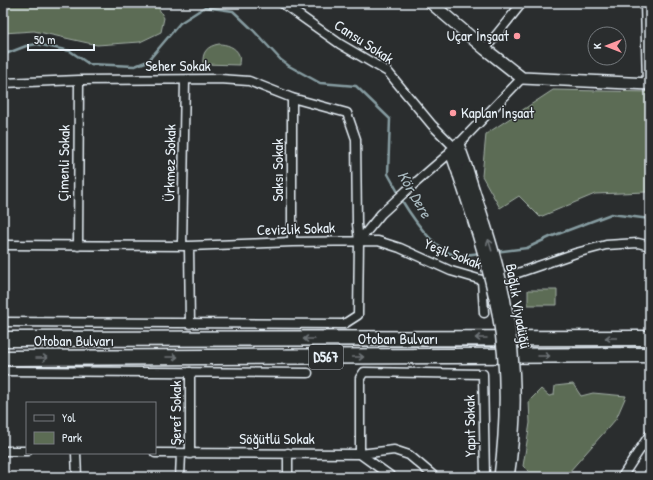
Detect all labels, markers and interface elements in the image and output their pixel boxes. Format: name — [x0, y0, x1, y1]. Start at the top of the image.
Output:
street label: Cansu Sokak — [330, 14, 398, 69]
place label: Uçar İnşaat — [447, 25, 510, 46]
scale bar — [28, 26, 94, 52]
north arrow — [587, 26, 627, 66]
text: 50 m — [34, 31, 55, 48]
marker: Uçar İnşaat — [512, 31, 522, 41]
text: K — [590, 43, 604, 49]
street label: Seher Sokak — [145, 55, 211, 76]
place label: Kaplan İnşaat — [461, 102, 535, 123]
marker: Kaplan İnşaat — [448, 108, 458, 118]
street label: Ürkmez Sokak — [158, 124, 181, 202]
street label: Çimenli Sokak — [52, 125, 75, 201]
street label: Saksı Sokak — [267, 139, 288, 201]
water label: Kör Dere — [393, 166, 438, 222]
street label: Cevizlik Sokak — [257, 217, 335, 240]
street label: Yeşil Sokak — [421, 233, 485, 274]
one-way arrow — [486, 238, 493, 251]
street label: Bağlık Viyadüğü — [501, 262, 536, 350]
street label: Otoban Bulvarı — [358, 328, 438, 349]
street label: Otoban Bulvarı — [34, 330, 114, 351]
one-way arrow — [605, 334, 618, 342]
one-way arrow — [303, 335, 316, 343]
one-way arrow — [475, 335, 488, 342]
road number: D567 — [309, 345, 343, 369]
one-way arrow — [537, 352, 550, 360]
one-way arrow — [165, 353, 178, 361]
one-way arrow — [351, 353, 364, 361]
one-way arrow — [35, 354, 48, 362]
street label: Şeref Sokak — [165, 381, 186, 445]
street label: Yapıt Sokak — [458, 395, 481, 457]
legend — [26, 402, 156, 454]
text: Yol — [62, 409, 76, 426]
street label: Söğütlü Sokak — [239, 428, 315, 449]
text: Park — [62, 429, 82, 446]

